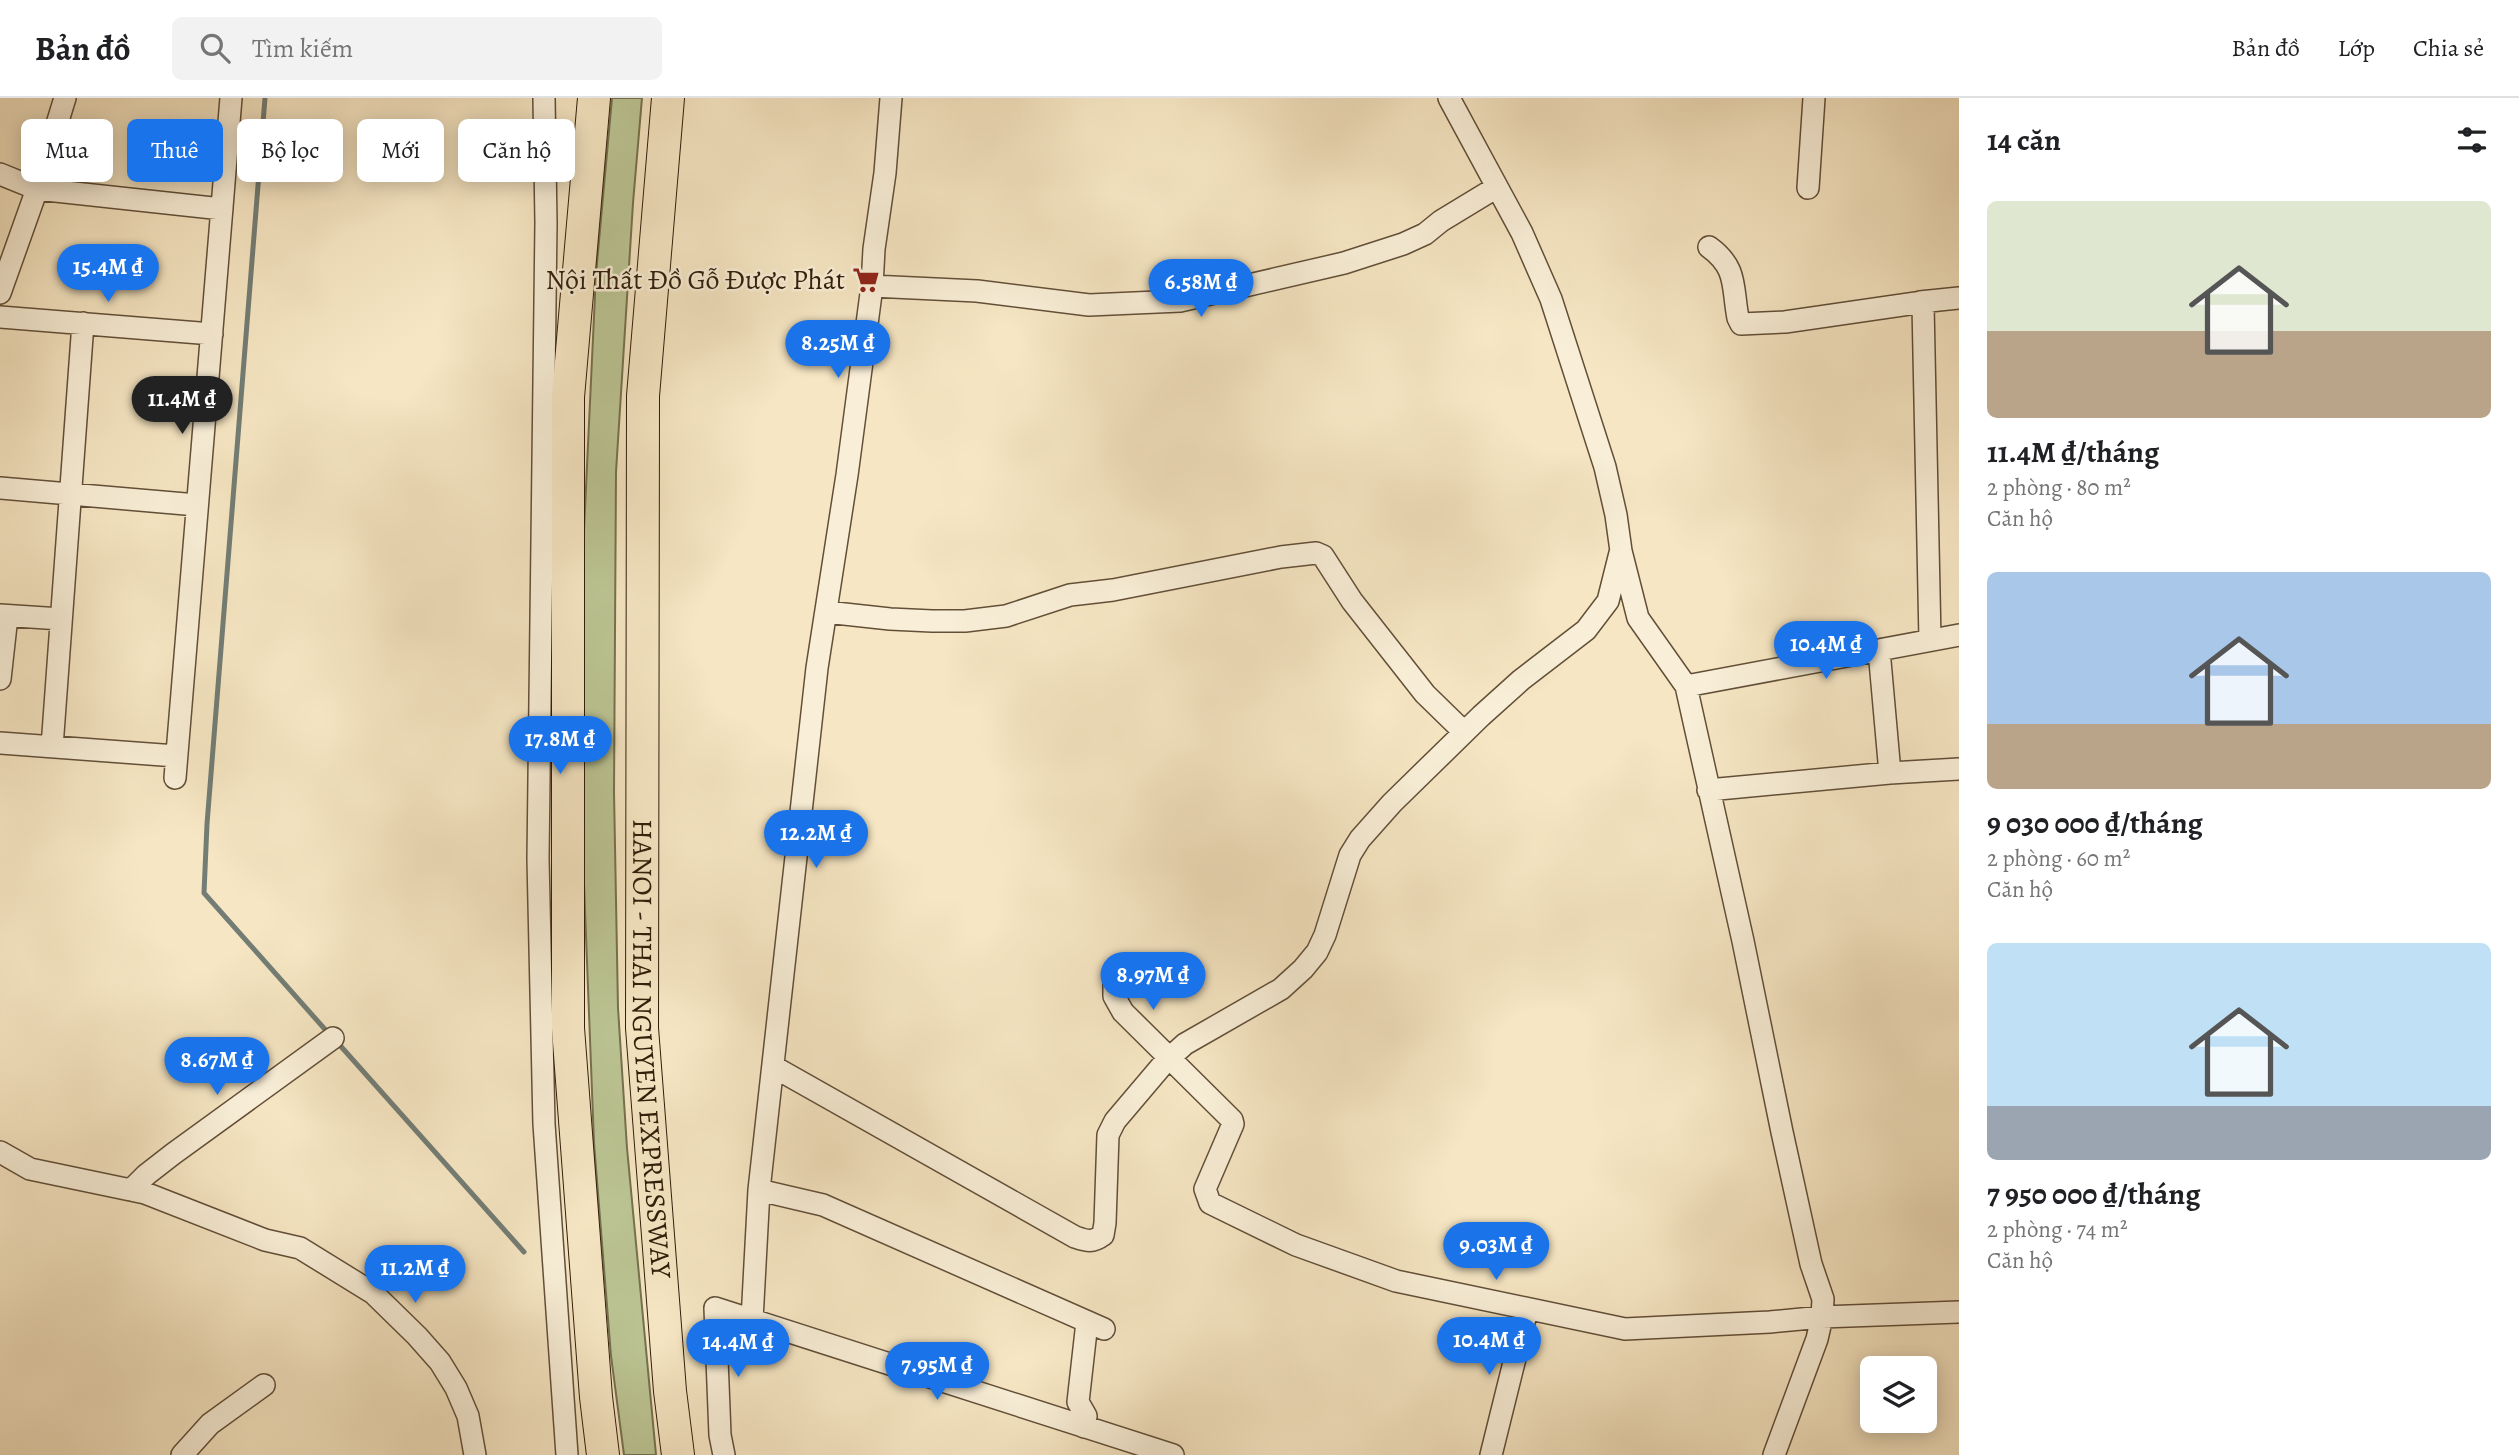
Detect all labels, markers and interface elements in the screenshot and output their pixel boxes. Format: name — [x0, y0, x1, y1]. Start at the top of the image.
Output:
search box — [172, 17, 662, 80]
text: Bản đồ — [35, 26, 130, 71]
icon: search — [196, 29, 234, 67]
text: Tìm kiếm — [252, 31, 353, 66]
text: Bản đồ — [2232, 32, 2300, 64]
text: Lớp — [2338, 32, 2375, 64]
text: Chia sẻ — [2413, 32, 2484, 64]
chip: Mua — [21, 119, 113, 182]
chip: Thuê — [127, 119, 223, 182]
chip: Bộ lọc — [237, 119, 343, 182]
chip: Mới — [357, 119, 444, 182]
chip: Căn hộ — [458, 119, 575, 182]
text: 14 căn — [1987, 120, 2061, 160]
icon: filters — [2453, 121, 2491, 159]
pin: 15.4M ₫ — [43, 244, 173, 304]
icon: home — [2176, 247, 2302, 373]
text: 15.4M ₫ — [73, 251, 143, 282]
pin: 6.58M ₫ — [1136, 260, 1266, 319]
place label: Nội Thất Đồ Gỗ Được Phát — [545, 261, 845, 299]
supermarket icon: Nội Thất Đồ Gỗ Được Phát — [851, 265, 881, 295]
text: 6.58M ₫ — [1164, 266, 1238, 297]
pin: 8.25M ₫ — [773, 320, 903, 380]
text: 8.25M ₫ — [801, 327, 875, 358]
pin: 11.4M ₫ — [117, 376, 247, 436]
text: 11.4M ₫ — [148, 383, 216, 414]
text: 11.4M ₫/tháng — [1987, 432, 2159, 472]
text: 2 phòng · 80 m² — [1987, 472, 2131, 503]
text: Căn hộ — [1987, 503, 2053, 534]
icon: home — [2176, 618, 2302, 744]
pin: 10.4M ₫ — [1761, 622, 1891, 681]
text: 10.4M ₫ — [1790, 628, 1862, 659]
pin: 17.8M ₫ — [495, 716, 625, 776]
text: 17.8M ₫ — [525, 723, 595, 754]
text: 9 030 000 ₫/tháng — [1987, 803, 2203, 843]
pin: 12.2M ₫ — [751, 810, 881, 870]
text: 12.2M ₫ — [780, 817, 852, 848]
street label: HANOI - THAI NGUYEN EXPRESSWAY — [623, 819, 680, 1281]
text: 2 phòng · 60 m² — [1987, 843, 2130, 874]
text: Căn hộ — [1987, 874, 2053, 905]
pin: 8.97M ₫ — [1088, 953, 1218, 1012]
text: 8.97M ₫ — [1117, 959, 1189, 990]
icon: home — [2176, 989, 2302, 1115]
pin: 8.67M ₫ — [152, 1038, 282, 1097]
text: 8.67M ₫ — [180, 1044, 254, 1075]
text: 7 950 000 ₫/tháng — [1987, 1174, 2200, 1214]
text: 2 phòng · 74 m² — [1987, 1214, 2127, 1245]
pin: 9.03M ₫ — [1431, 1222, 1561, 1282]
text: 9.03M ₫ — [1459, 1229, 1533, 1260]
text: Căn hộ — [1987, 1245, 2053, 1276]
pin: 11.2M ₫ — [350, 1246, 480, 1305]
text: 11.2M ₫ — [381, 1252, 449, 1283]
pin: 10.4M ₫ — [1424, 1318, 1554, 1377]
pin: 14.4M ₫ — [673, 1320, 803, 1379]
text: 10.4M ₫ — [1453, 1324, 1525, 1355]
text: 14.4M ₫ — [702, 1326, 774, 1357]
pin: 7.95M ₫ — [872, 1342, 1002, 1402]
text: 7.95M ₫ — [901, 1349, 973, 1380]
map controls — [1860, 1356, 1937, 1433]
button: layers — [1860, 1356, 1937, 1433]

